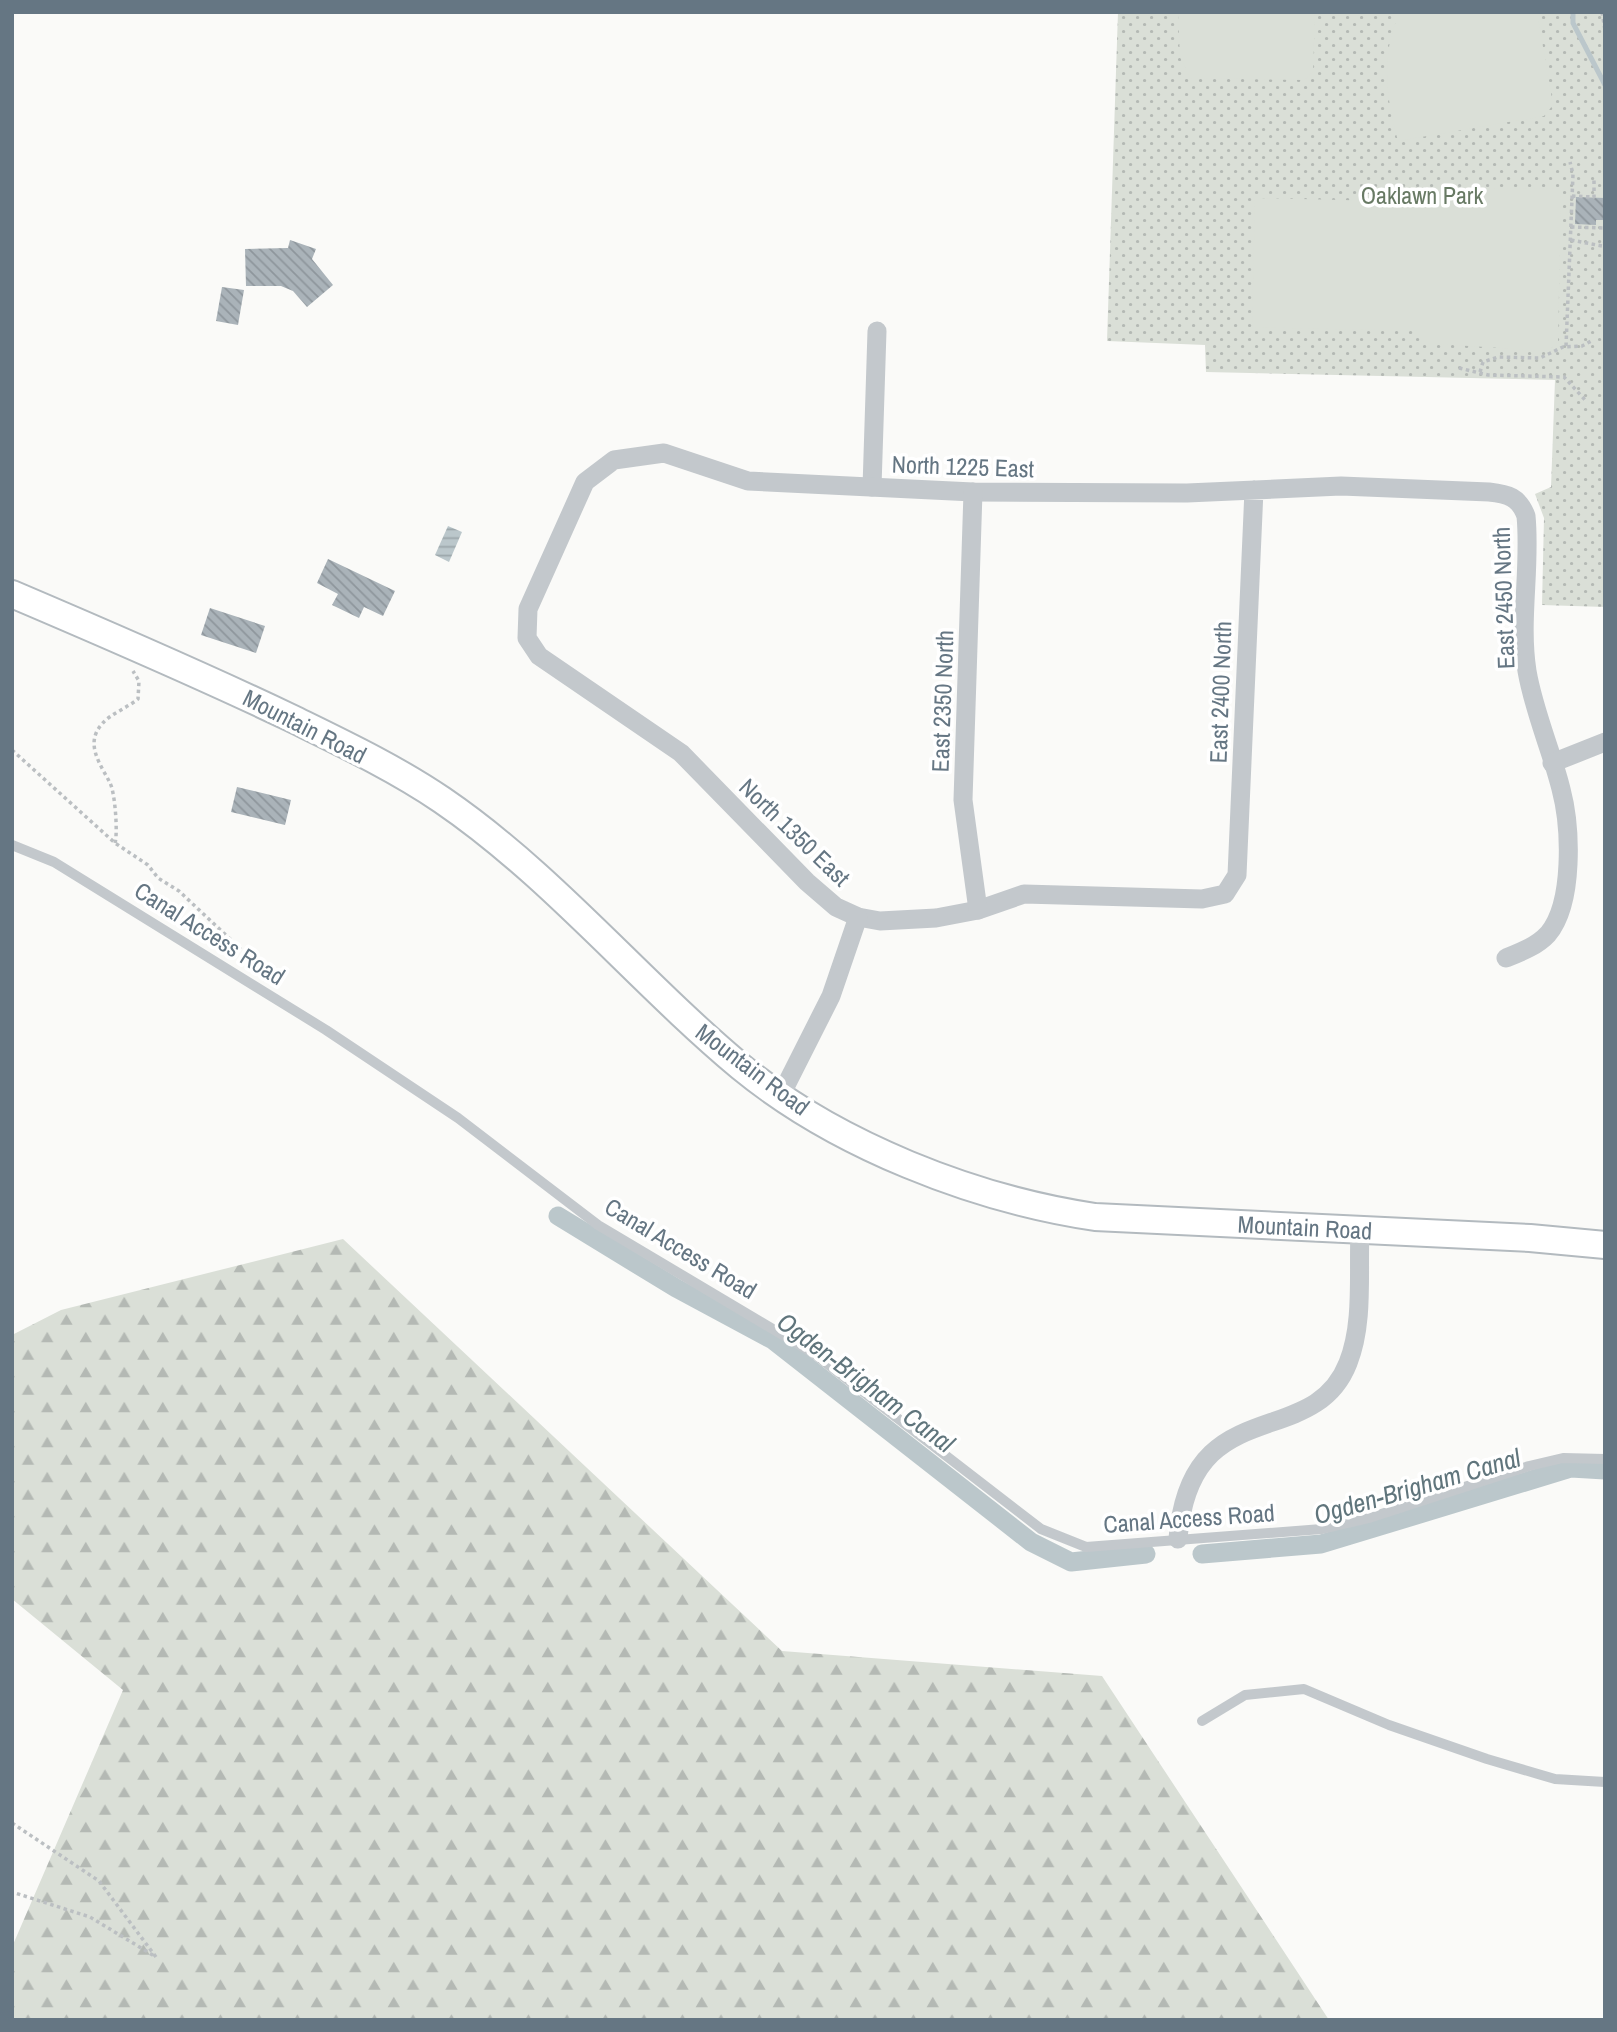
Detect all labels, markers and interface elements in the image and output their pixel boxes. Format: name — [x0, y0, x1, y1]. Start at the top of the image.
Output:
park label: Oaklawn Park — [1361, 179, 1483, 211]
street label: North 1225 East — [891, 448, 1035, 484]
street label: East 2450 North — [1485, 526, 1521, 670]
street label: East 2400 North — [1202, 620, 1238, 764]
street label: East 2350 North — [924, 629, 960, 773]
street label: Mountain Road — [238, 681, 372, 771]
street label: North 1350 East — [733, 771, 858, 893]
street label: Canal Access Road — [129, 874, 291, 992]
street label: Mountain Road — [690, 1016, 816, 1122]
street label: Canal Access Road — [599, 1190, 763, 1306]
street label: Mountain Road — [1237, 1208, 1373, 1246]
water label: Ogden-Brigham Canal — [770, 1304, 963, 1461]
water label: Ogden-Brigham Canal — [1310, 1439, 1526, 1532]
street label: Canal Access Road — [1102, 1496, 1276, 1540]

